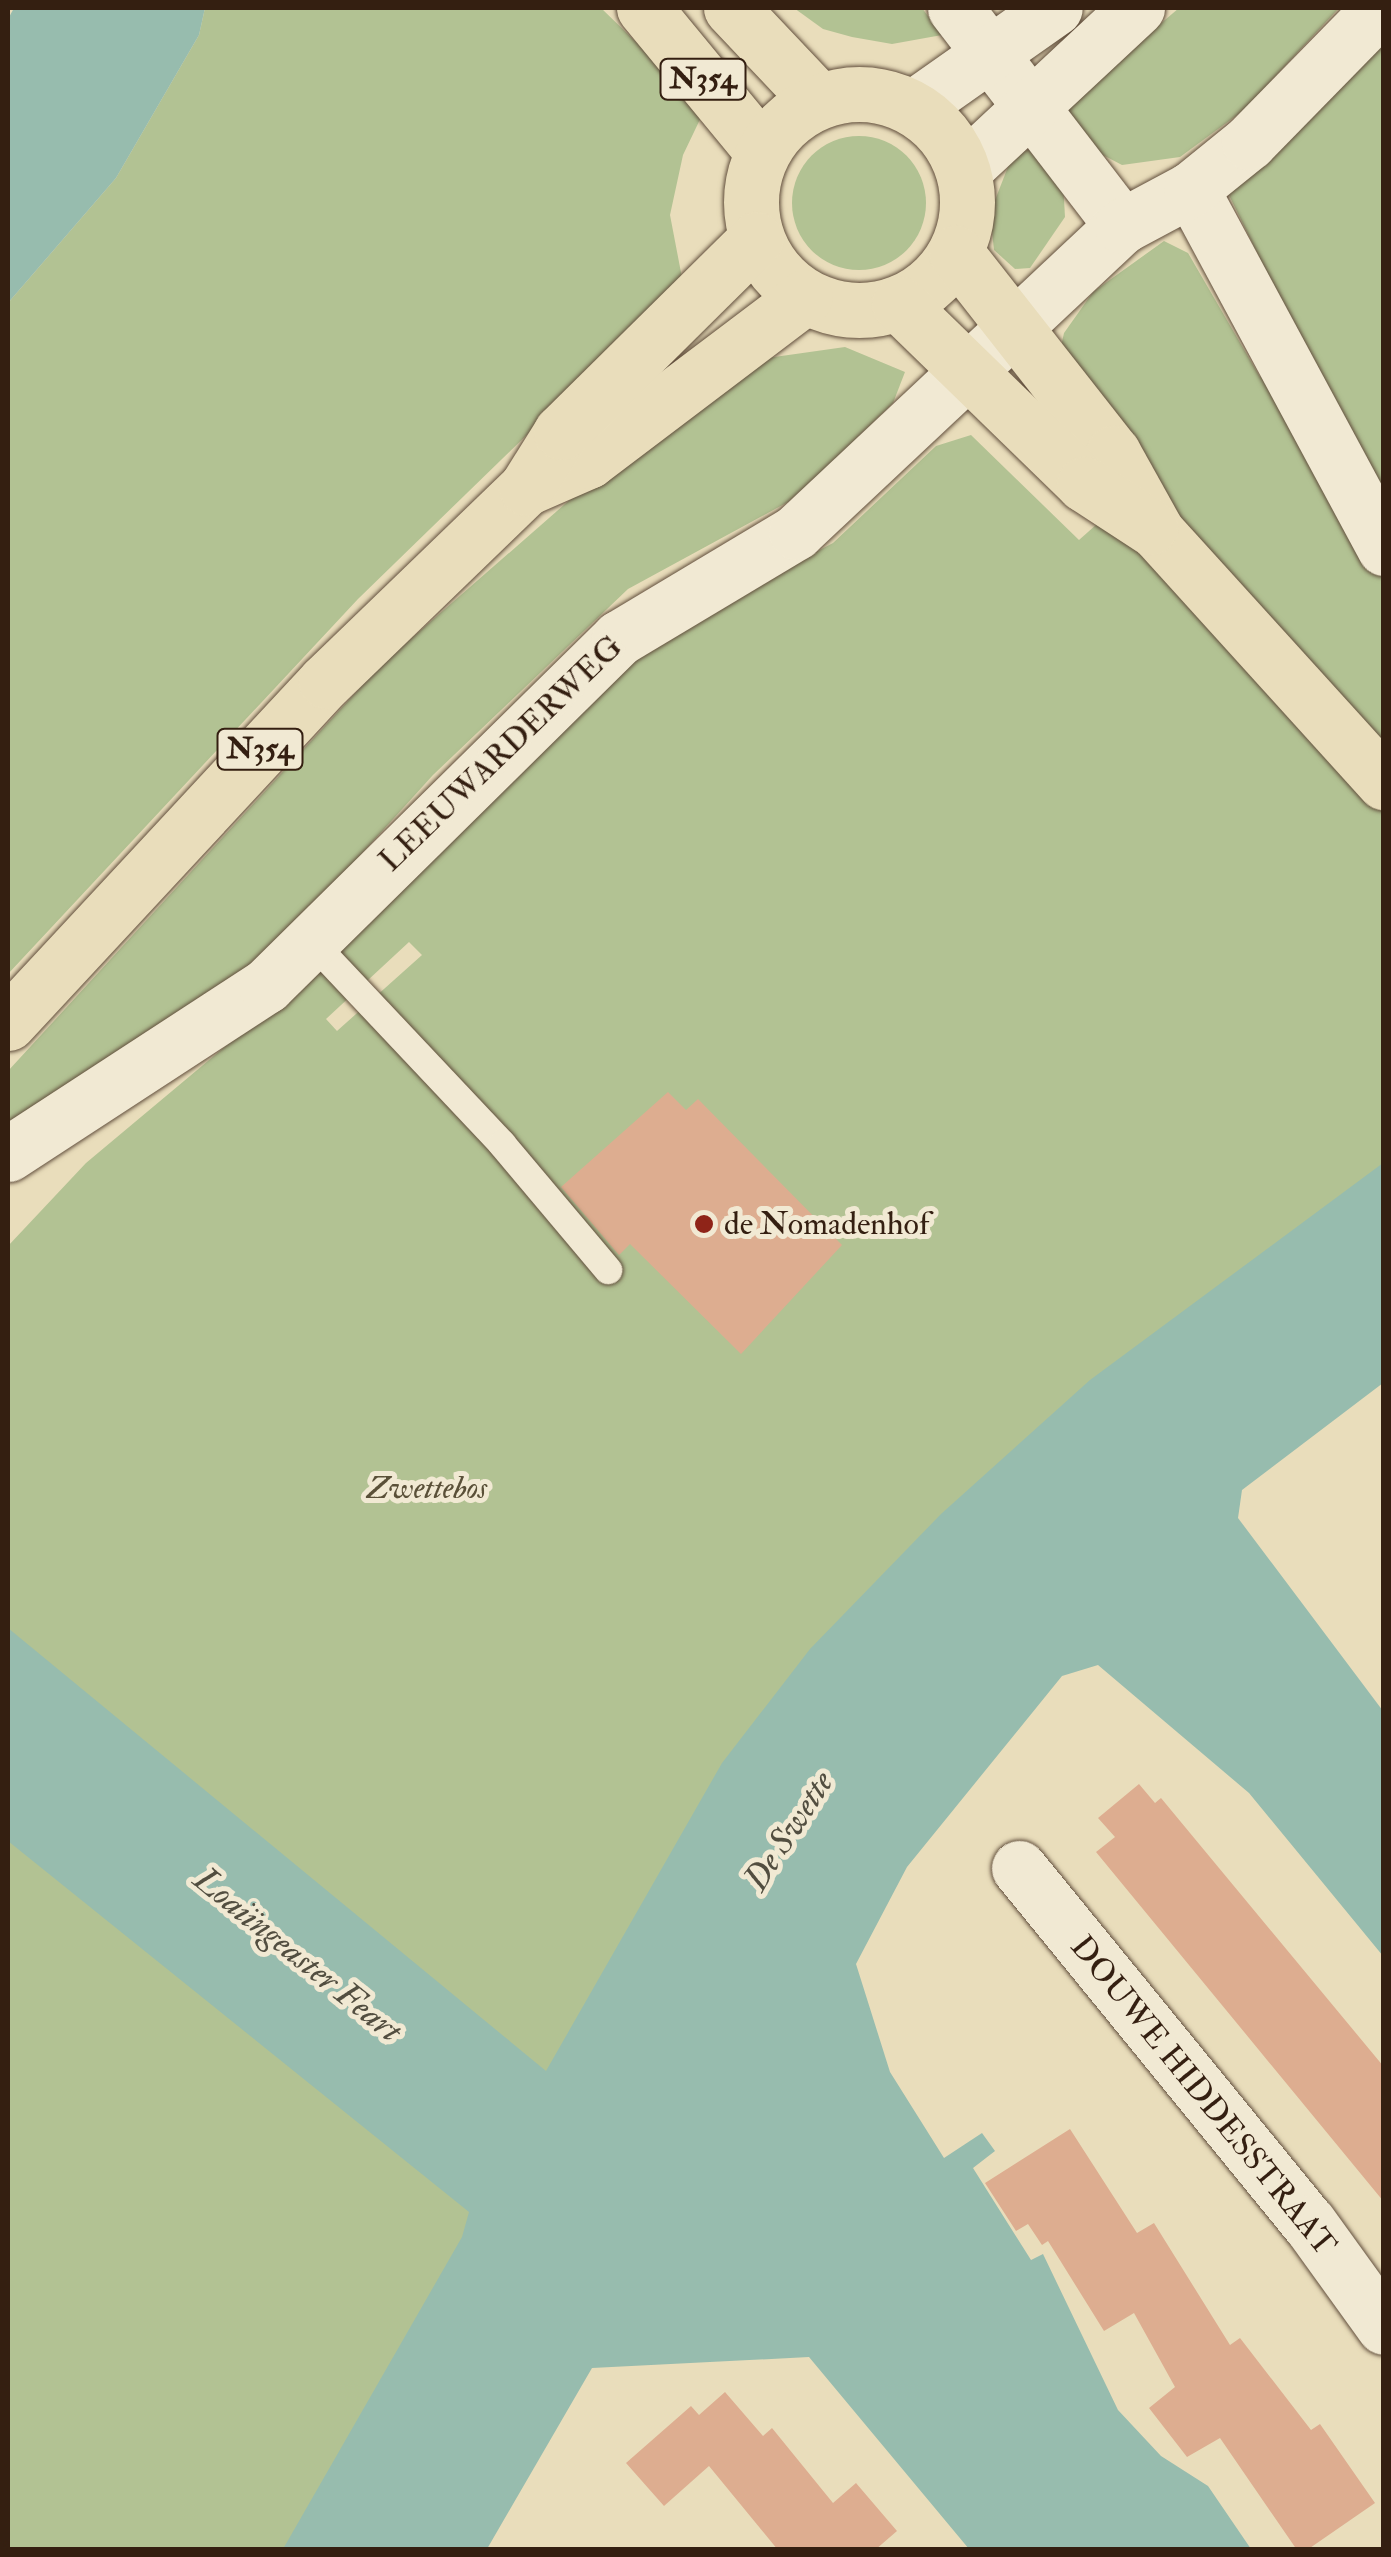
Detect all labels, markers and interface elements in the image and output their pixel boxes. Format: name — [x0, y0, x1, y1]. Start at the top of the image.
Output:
road number: N354 — [658, 54, 748, 104]
street label: LEEUWARDERWEG — [372, 628, 630, 880]
road number: N354 — [215, 724, 305, 774]
place label: de Nomadenhof — [724, 1205, 929, 1243]
marker: de Nomadenhof — [693, 1213, 715, 1235]
park label: Zwettebos — [367, 1469, 487, 1507]
water label: De Swette — [735, 1763, 843, 1899]
water label: Loaiïngeaster Feart — [185, 1858, 411, 2052]
street label: DOUWE HIDDESSTRAAT — [1062, 1928, 1344, 2264]

